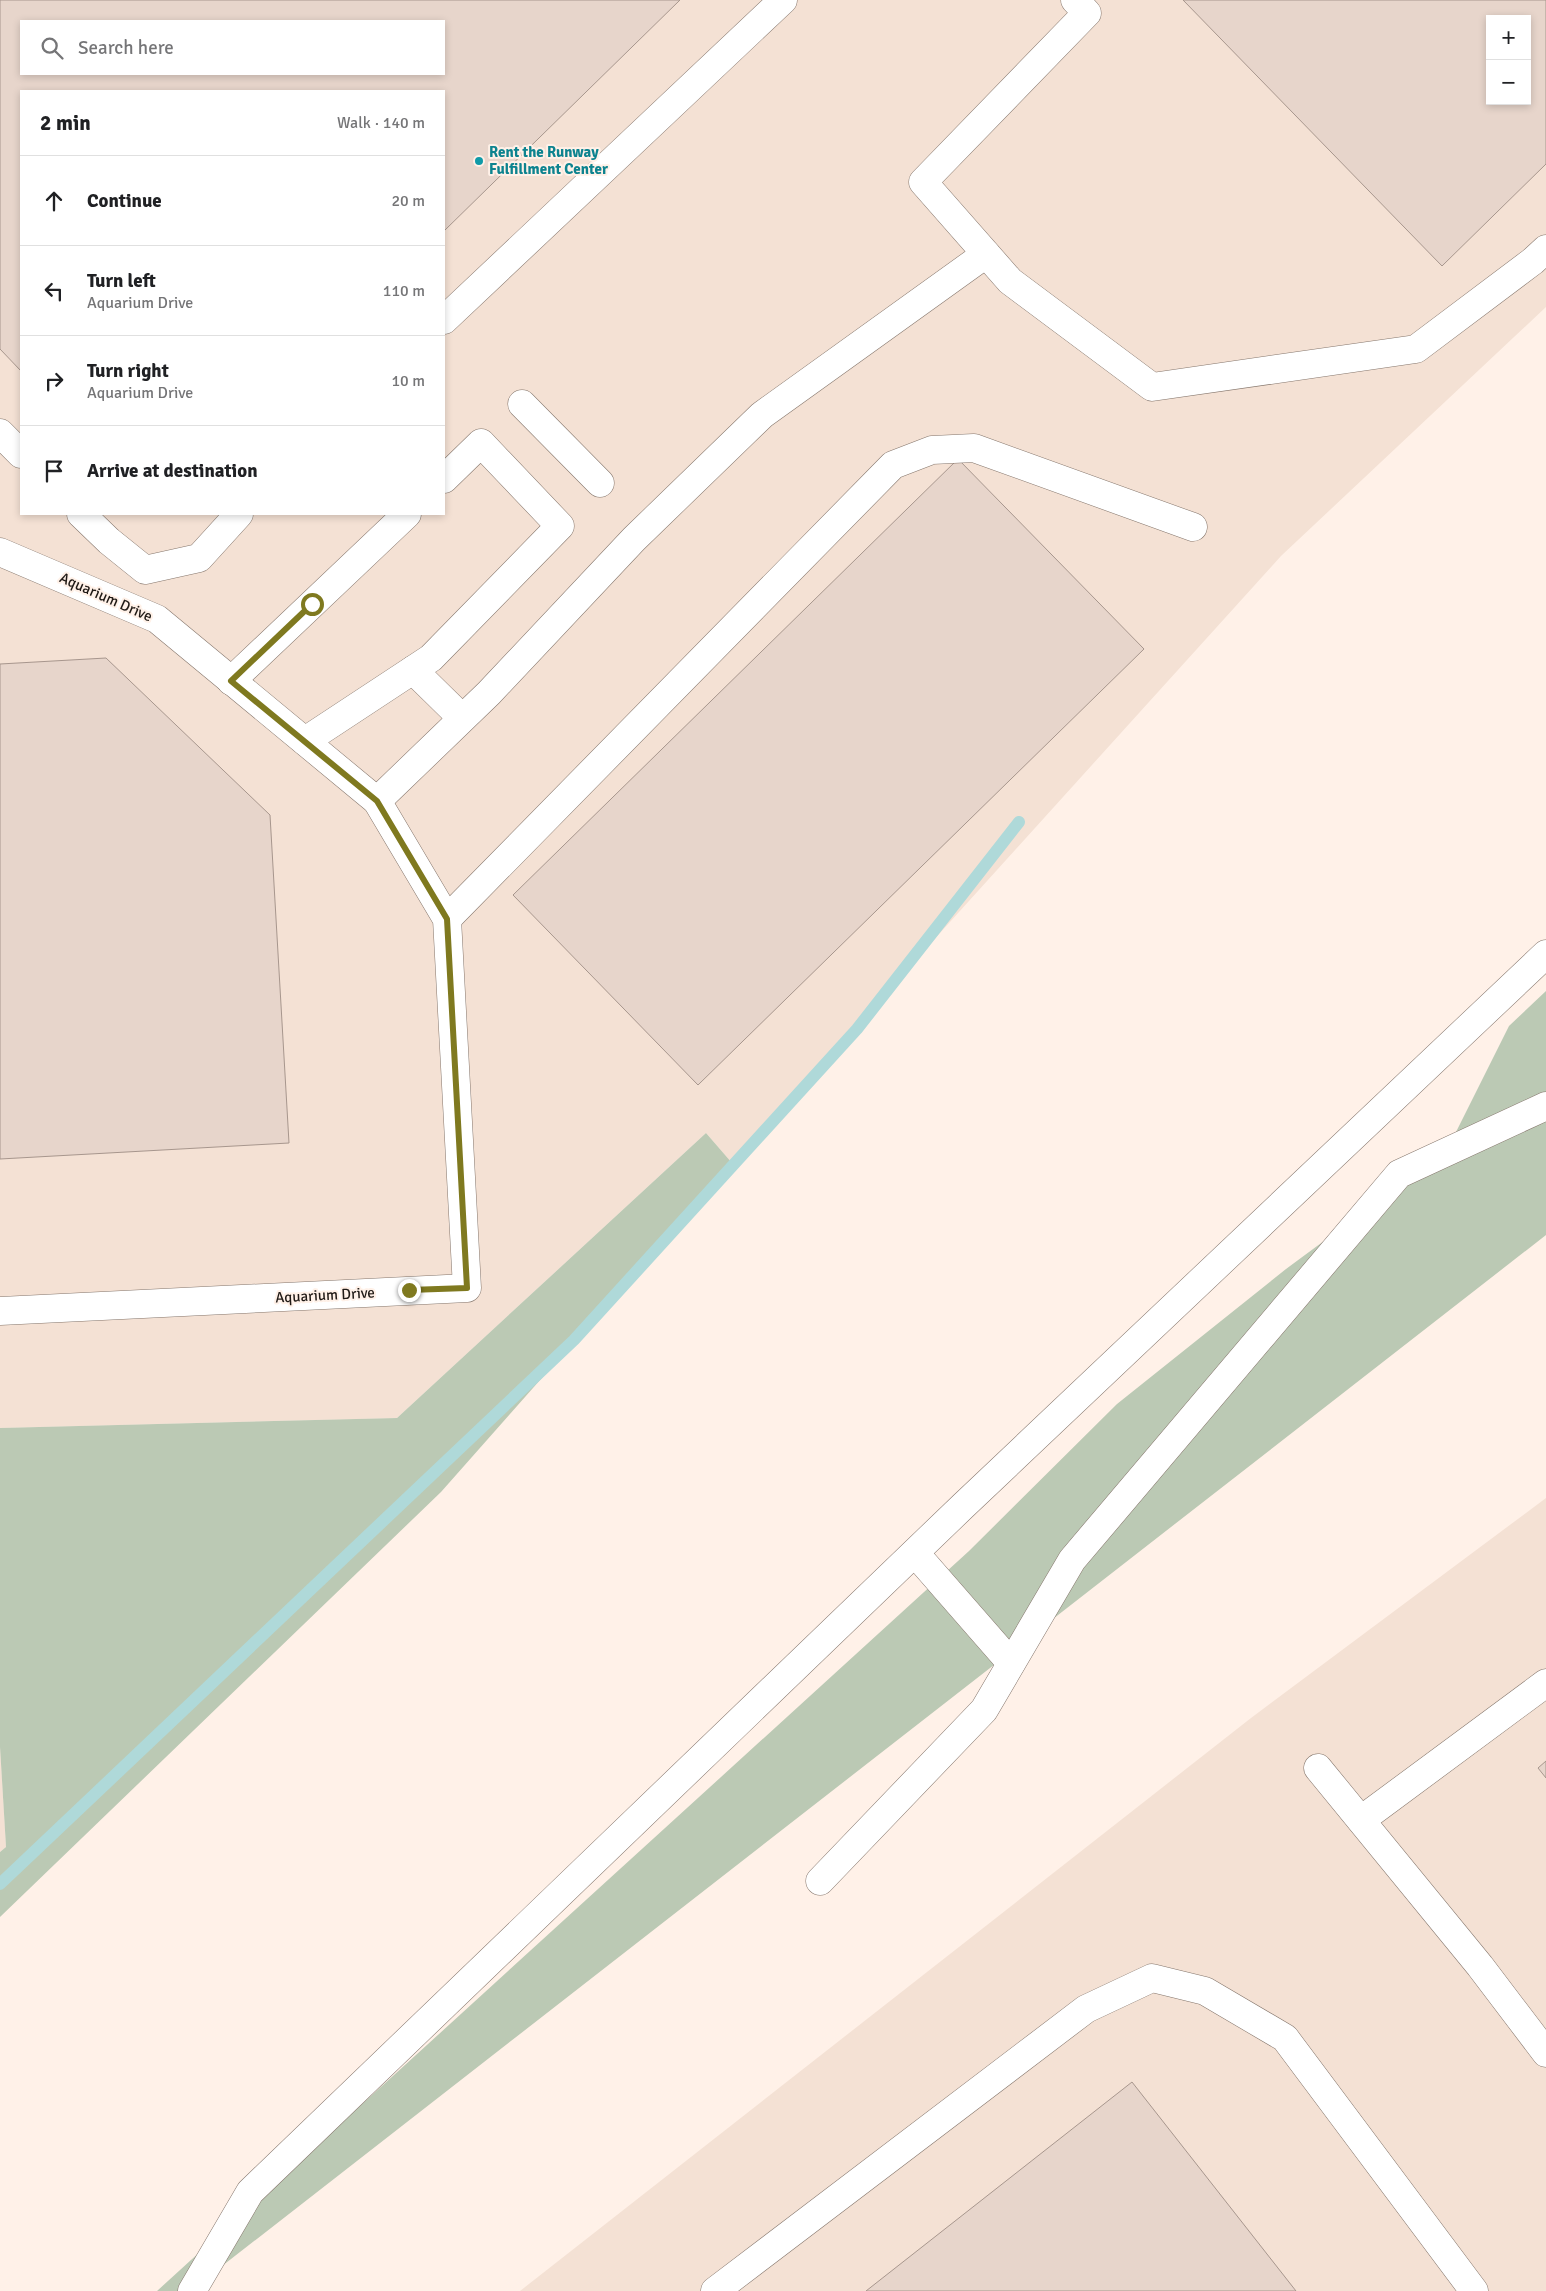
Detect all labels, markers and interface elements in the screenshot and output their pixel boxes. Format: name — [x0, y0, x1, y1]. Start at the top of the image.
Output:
map controls — [1486, 15, 1531, 105]
button: + — [1486, 15, 1531, 60]
search box — [20, 20, 445, 75]
icon: search — [38, 34, 66, 62]
text: Search here — [78, 36, 174, 60]
button: − — [1486, 60, 1531, 105]
text: 2 min — [40, 110, 91, 136]
text: Walk · 140 m — [337, 113, 425, 133]
place label: Rent the Runway Fulfillment Center — [489, 143, 608, 178]
marker: Rent the Runway Fulfillment Center — [473, 155, 485, 167]
icon: ahead — [40, 187, 68, 215]
text: Continue — [87, 189, 162, 213]
text: 20 m — [391, 191, 425, 211]
text: Turn left — [87, 269, 156, 293]
icon: left — [40, 277, 68, 305]
text: 110 m — [383, 281, 425, 301]
text: Aquarium Drive — [87, 293, 193, 313]
text: Turn right — [87, 359, 169, 383]
icon: right — [40, 367, 68, 395]
text: 10 m — [391, 371, 425, 391]
text: Aquarium Drive — [87, 383, 193, 403]
icon: arrive — [40, 457, 68, 485]
text: Arrive at destination — [87, 459, 258, 483]
street label: Aquarium Drive — [57, 569, 155, 625]
route start — [301, 593, 324, 616]
route end — [398, 1279, 421, 1302]
street label: Aquarium Drive — [275, 1283, 375, 1307]

